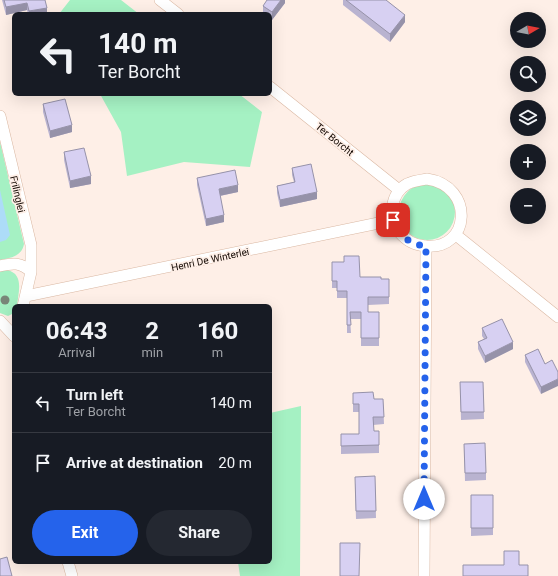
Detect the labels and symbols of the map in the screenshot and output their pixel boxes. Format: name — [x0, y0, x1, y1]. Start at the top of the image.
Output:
north arrow — [510, 12, 546, 48]
street label: Ter Borcht — [313, 121, 356, 158]
street label: Frilinglei — [8, 175, 27, 214]
pin — [376, 203, 410, 237]
street label: Henri De Winterlei — [170, 246, 250, 273]
position arrow — [403, 478, 445, 520]

